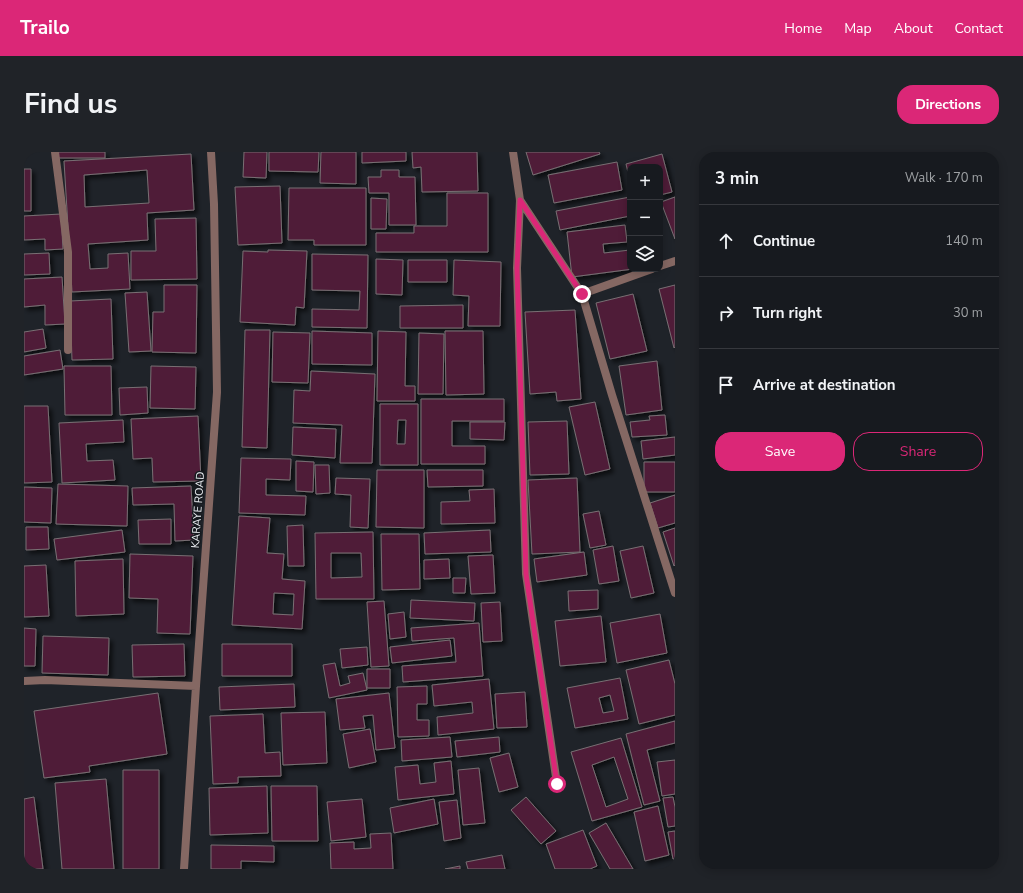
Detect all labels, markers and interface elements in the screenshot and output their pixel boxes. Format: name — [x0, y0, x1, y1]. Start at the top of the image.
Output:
text: Trailo — [20, 15, 70, 41]
text: Home — [784, 19, 822, 38]
text: Map — [844, 19, 872, 38]
text: About — [894, 19, 933, 38]
text: Contact — [955, 19, 1003, 38]
text: Find us — [24, 85, 118, 123]
button: Directions — [897, 85, 999, 124]
map controls — [627, 164, 663, 272]
button: + — [627, 164, 663, 200]
text: 3 min — [715, 167, 759, 190]
text: Walk · 170 m — [905, 169, 983, 187]
button: − — [627, 200, 663, 236]
icon: ahead — [715, 230, 737, 252]
text: Continue — [753, 231, 815, 251]
text: 140 m — [945, 232, 983, 250]
button: layers — [627, 236, 663, 272]
route end — [573, 285, 591, 303]
icon: right — [715, 302, 737, 324]
text: Turn right — [753, 303, 822, 323]
text: 30 m — [953, 304, 983, 322]
icon: arrive — [715, 374, 737, 396]
text: Arrive at destination — [753, 375, 896, 395]
button: Save — [715, 432, 845, 471]
button: Share — [853, 432, 983, 471]
street label: KARAYE ROAD — [188, 471, 208, 549]
route start — [548, 775, 566, 793]

